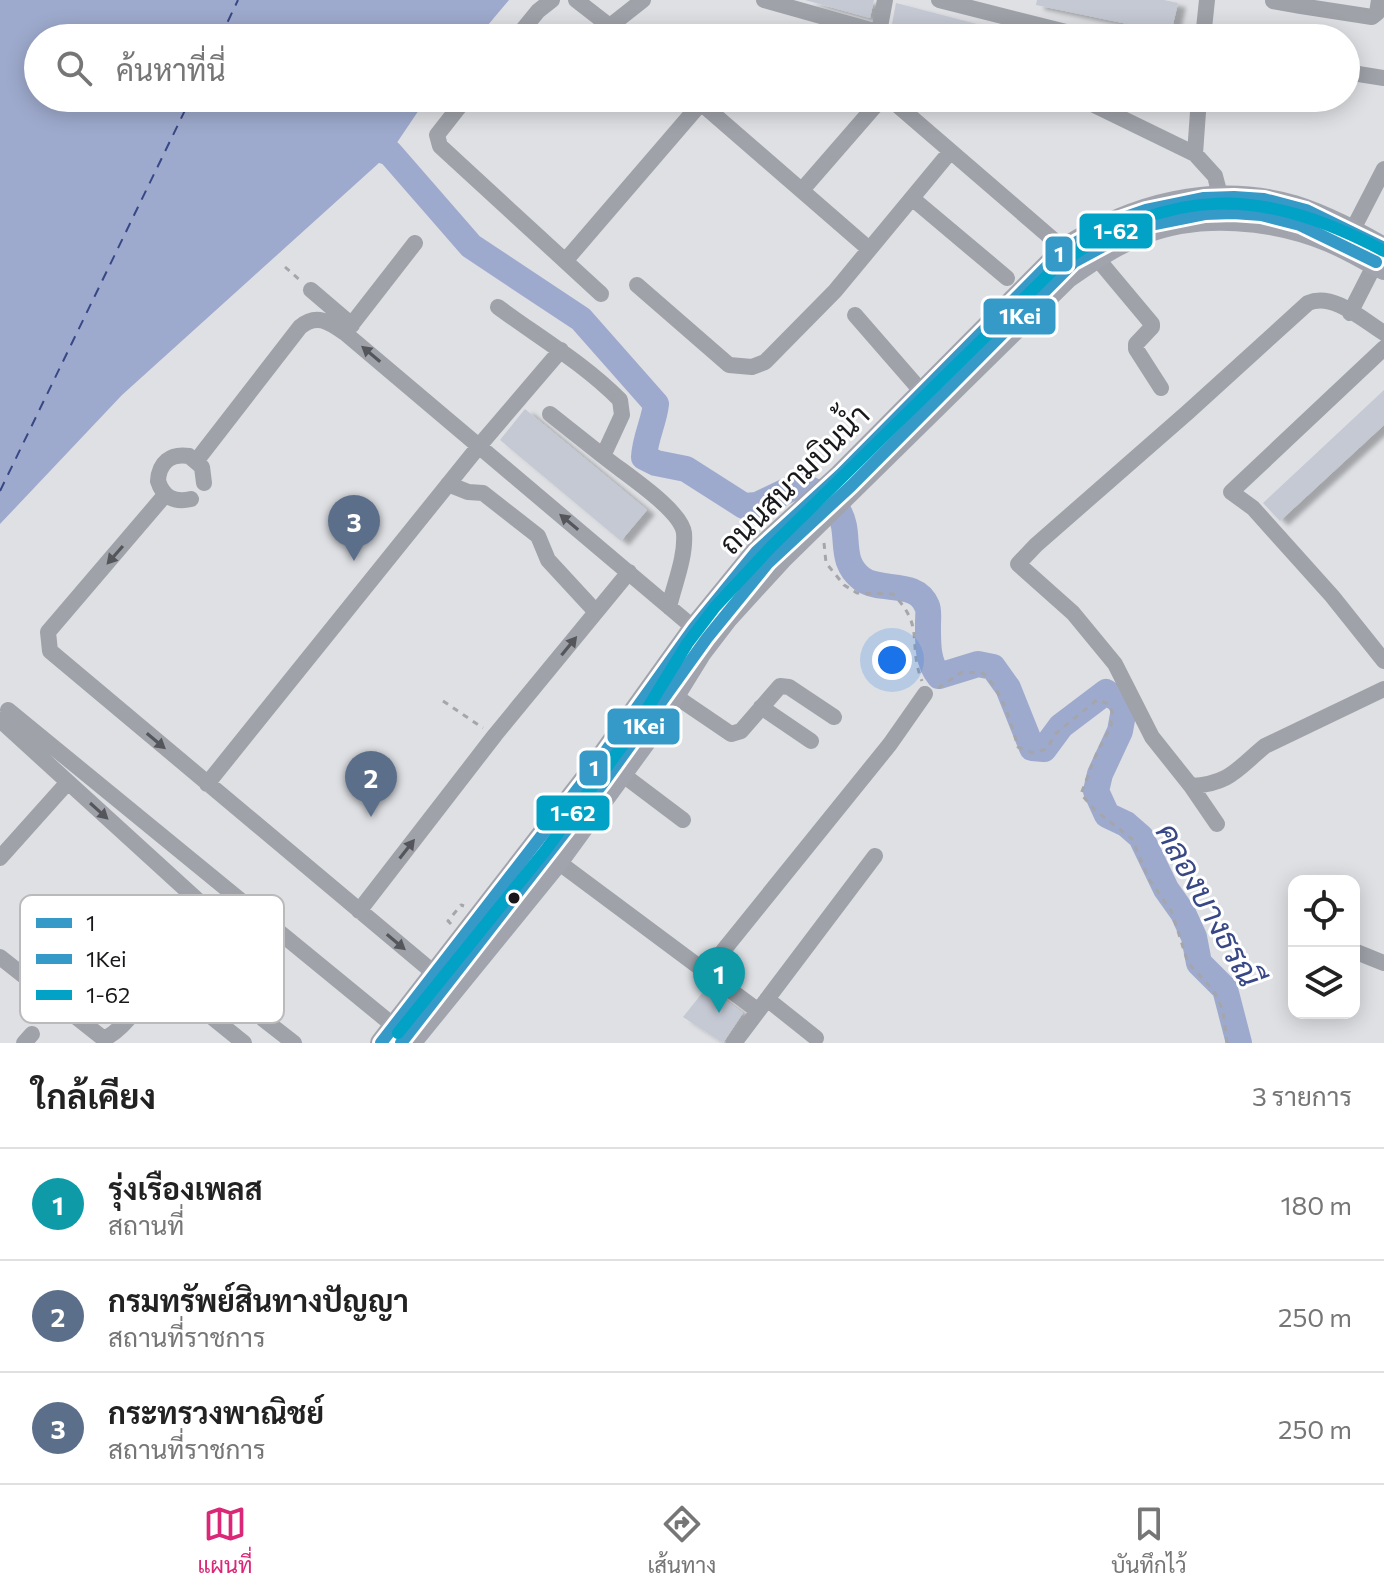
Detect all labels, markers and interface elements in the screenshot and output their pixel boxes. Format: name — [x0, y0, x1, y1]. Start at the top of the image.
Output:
search box — [24, 24, 1360, 112]
icon: search — [52, 46, 96, 90]
text: ค้นหาที่นี่ — [116, 50, 226, 87]
line badge: 1-62 — [1078, 212, 1154, 250]
text: 1-62 — [1093, 217, 1139, 244]
line badge: 1 — [1044, 235, 1074, 273]
text: 1 — [1054, 240, 1064, 267]
line badge: 1Kei — [982, 297, 1057, 336]
text: 1Kei — [999, 302, 1041, 329]
one-way arrow — [361, 346, 381, 363]
street label: ถนนสนามบินน้ำ — [706, 391, 876, 561]
pin: 3 — [328, 495, 380, 561]
one-way arrow — [560, 514, 580, 531]
one-way arrow — [106, 545, 124, 564]
one-way arrow — [560, 635, 577, 656]
your location — [872, 640, 912, 680]
line badge: 1Kei — [606, 707, 681, 746]
text: 1Kei — [623, 712, 665, 739]
one-way arrow — [145, 732, 165, 749]
line badge: 1 — [578, 749, 609, 787]
pin: 2 — [345, 751, 397, 817]
text: 1 — [589, 754, 599, 781]
line badge: 1-62 — [535, 794, 611, 832]
text: 1-62 — [550, 799, 596, 826]
one-way arrow — [89, 801, 108, 819]
water label: คลองบางธรณี — [1149, 815, 1272, 995]
one-way arrow — [398, 839, 414, 859]
map controls — [1288, 875, 1360, 1019]
button: locate — [1288, 875, 1360, 947]
unlabelled marker — [506, 890, 522, 906]
legend — [20, 895, 284, 1023]
text: 1 — [86, 909, 95, 936]
one-way arrow — [386, 933, 406, 950]
text: 1Kei — [86, 945, 127, 972]
pin: 1 — [693, 947, 745, 1013]
button: layers — [1288, 947, 1360, 1019]
text: 1-62 — [86, 981, 130, 1008]
text: ใกล้เคียง — [32, 1074, 156, 1116]
text: 3 รายการ — [1252, 1080, 1352, 1111]
text: รุ่งเรืองเพลส — [108, 1169, 263, 1206]
text: 1 — [52, 1189, 64, 1220]
text: 180 m — [1280, 1189, 1352, 1220]
text: สถานที่ — [108, 1209, 184, 1240]
text: กรมทรัพย์สินทางปัญญา — [108, 1281, 409, 1318]
text: 2 — [51, 1301, 65, 1332]
text: 250 m — [1278, 1301, 1352, 1332]
text: สถานที่ราชการ — [108, 1321, 266, 1352]
text: กระทรวงพาณิชย์ — [108, 1393, 324, 1430]
text: 3 — [50, 1413, 66, 1444]
text: 250 m — [1278, 1413, 1352, 1444]
text: สถานที่ราชการ — [108, 1433, 266, 1464]
tab: แผนที่ — [198, 1502, 252, 1578]
tab: เส้นทาง — [647, 1502, 716, 1578]
tab: บันทึกไว้ — [1111, 1502, 1186, 1578]

